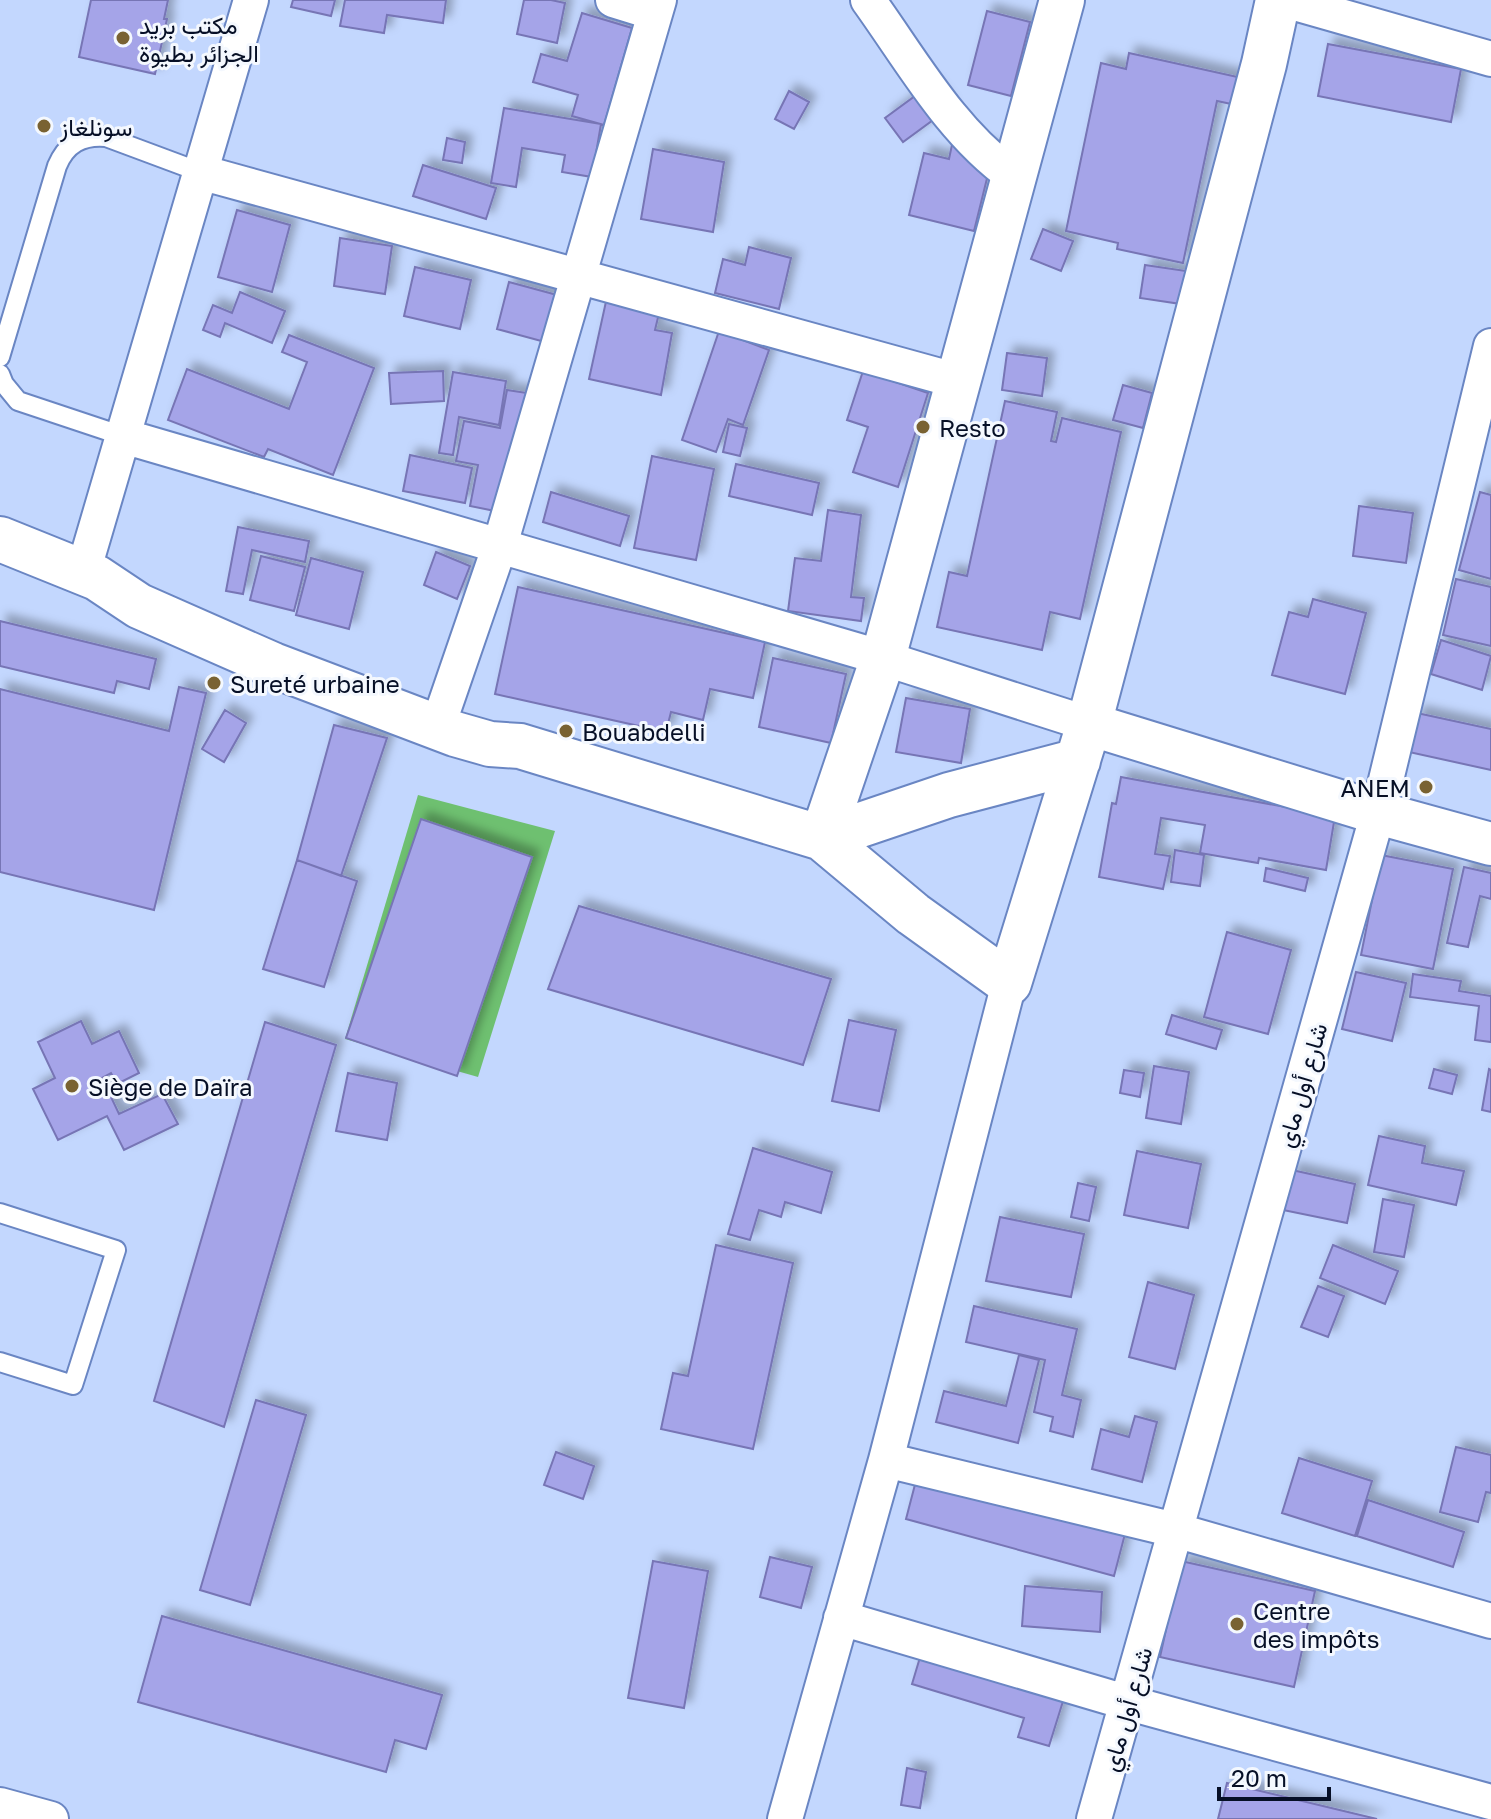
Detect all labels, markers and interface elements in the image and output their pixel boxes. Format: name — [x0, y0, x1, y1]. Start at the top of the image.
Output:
place label: مكتب بريد الجزائر بطيوة — [139, 10, 259, 69]
marker: مكتب بريد الجزائر بطيوة — [114, 29, 132, 47]
place label: سونلغاز — [59, 112, 132, 143]
marker: سونلغاز — [35, 117, 53, 135]
place label: Resto — [939, 413, 1006, 442]
marker: Resto — [914, 418, 932, 436]
place label: Sureté urbaine — [230, 669, 400, 698]
marker: Sureté urbaine — [205, 674, 223, 692]
place label: Bouabdelli — [582, 717, 706, 746]
marker: Bouabdelli — [557, 722, 575, 740]
place label: ANEM — [1340, 773, 1410, 802]
marker: ANEM — [1417, 778, 1435, 796]
street label: شارع أول ماي — [1269, 1020, 1338, 1152]
place label: Siège de Daïra — [88, 1072, 253, 1101]
marker: Siège de Daïra — [63, 1077, 81, 1095]
place label: Centre des impôts — [1253, 1596, 1380, 1653]
marker: Centre des impôts — [1228, 1615, 1246, 1633]
street label: شارع أول ماي — [1094, 1644, 1163, 1776]
scale bar — [1219, 1751, 1329, 1801]
text: 20 m — [1231, 1763, 1287, 1792]

